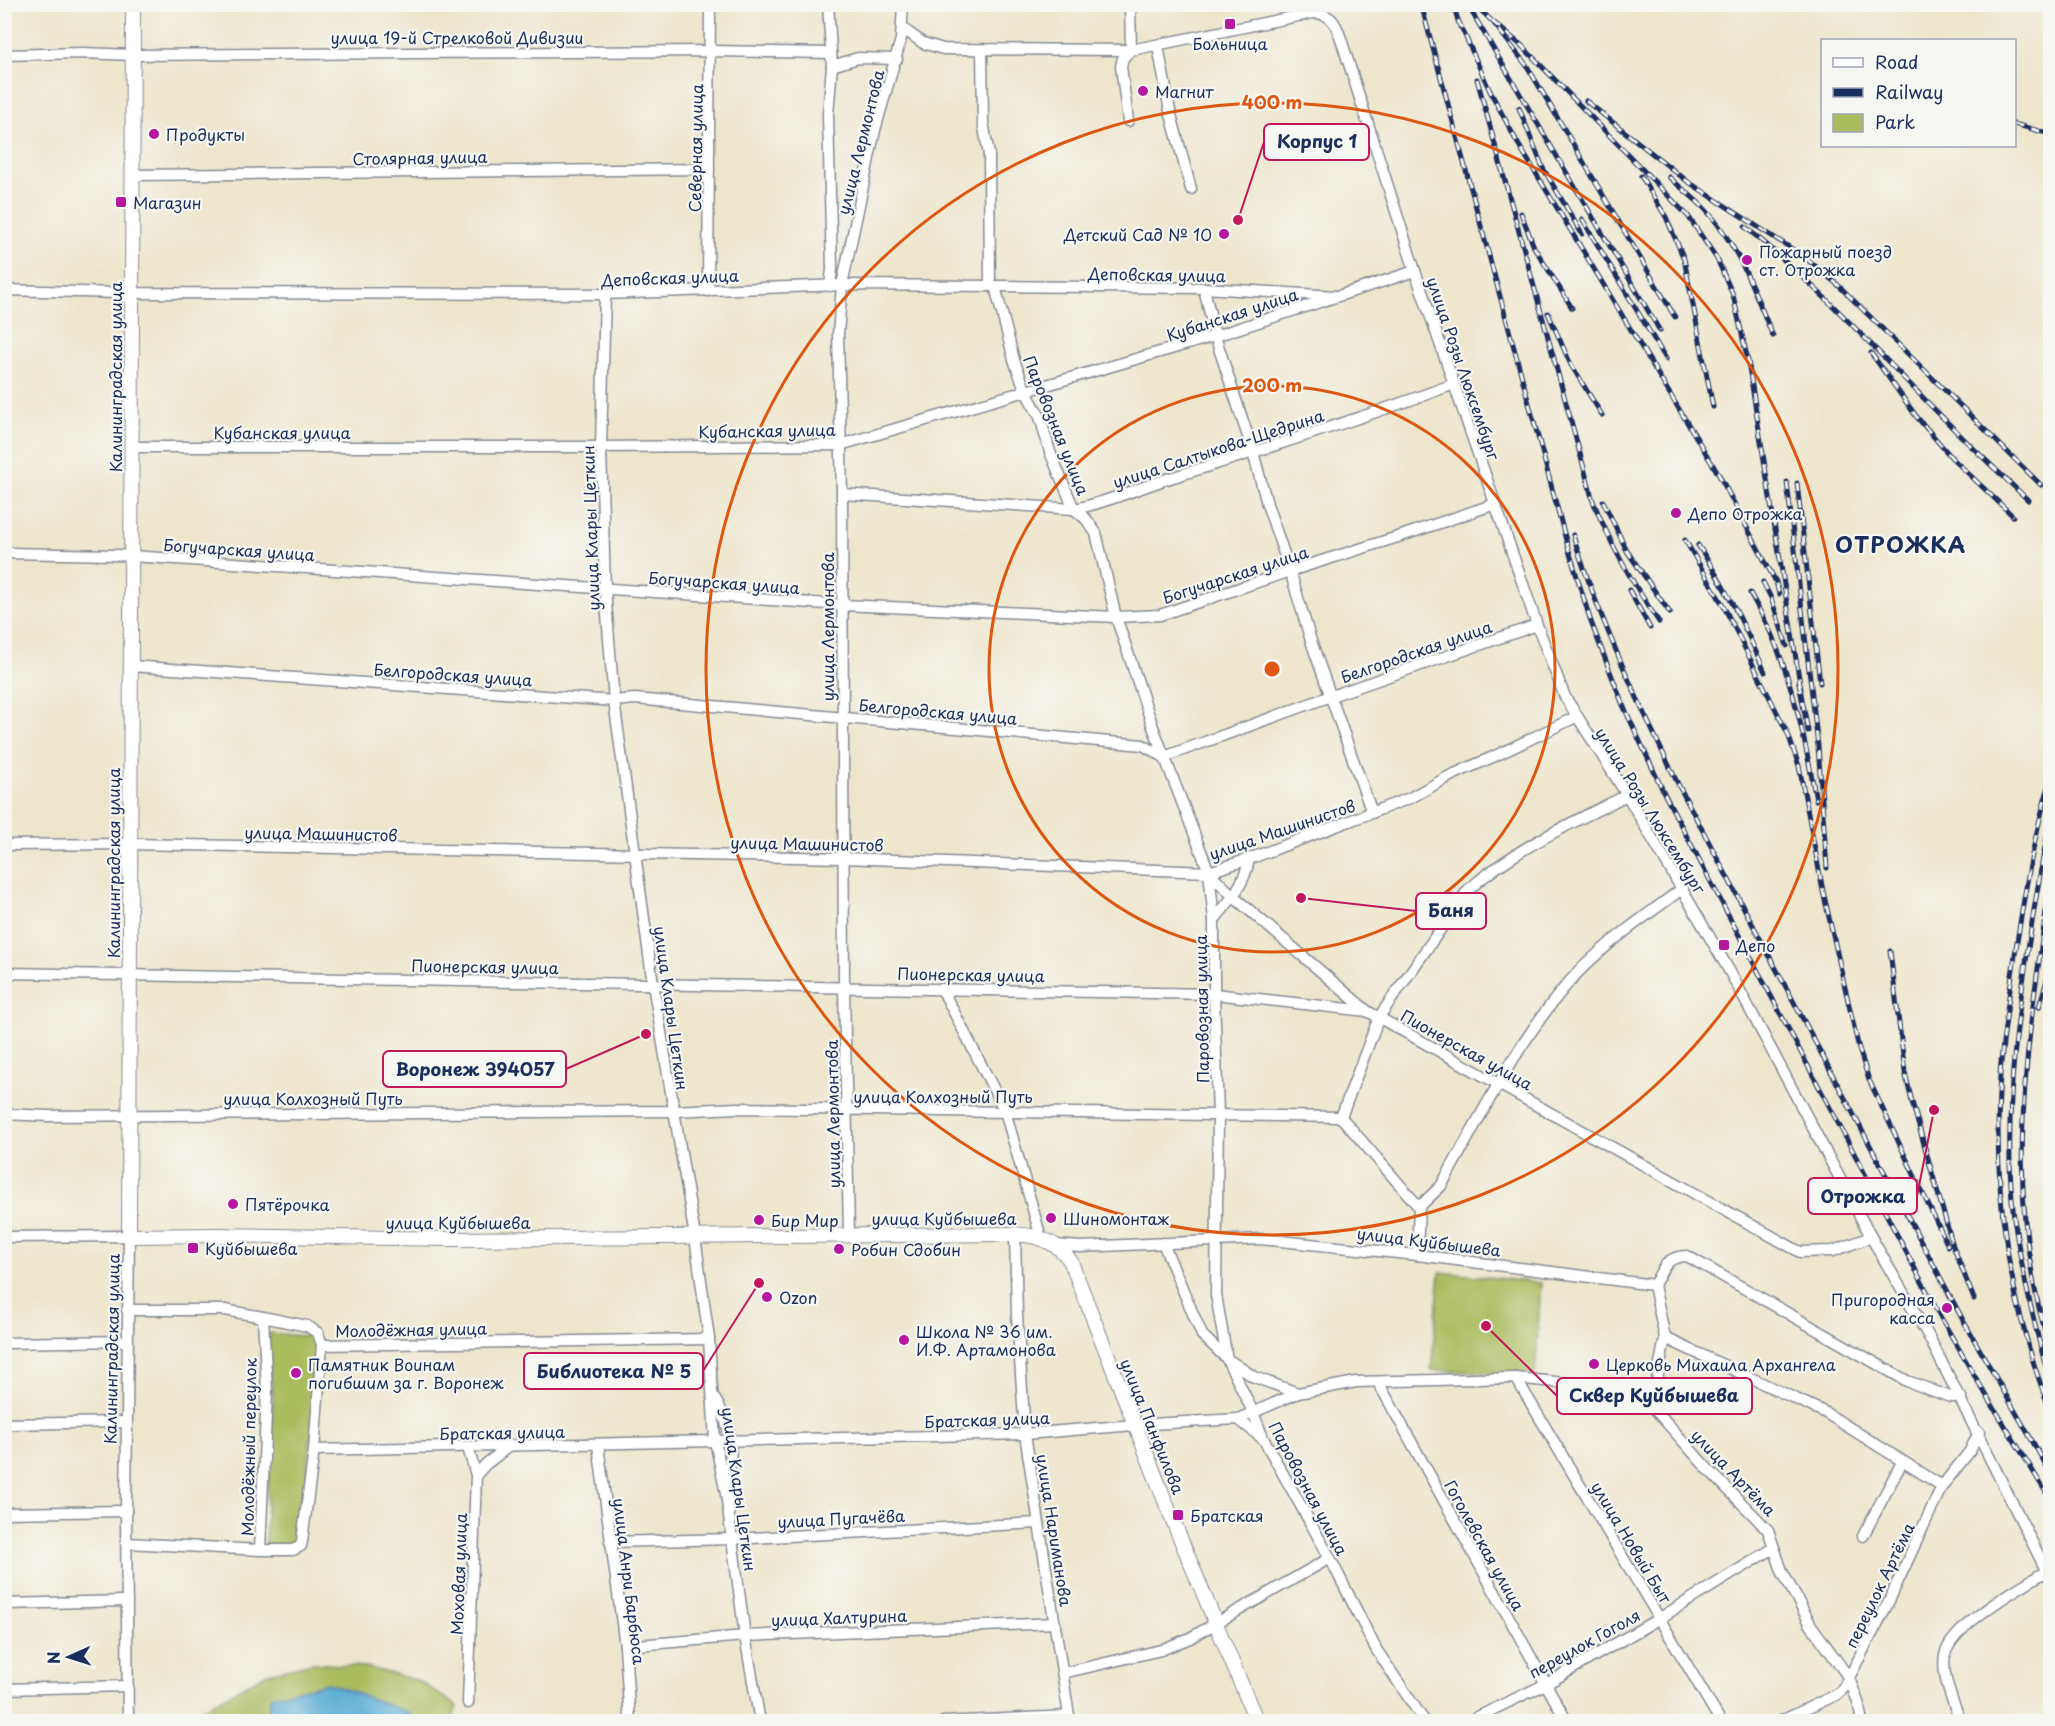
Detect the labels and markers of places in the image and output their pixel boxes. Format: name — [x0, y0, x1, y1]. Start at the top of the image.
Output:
marker: Больница — [1223, 17, 1237, 31]
place label: Больница — [1192, 31, 1268, 55]
place label: Магнит — [1155, 79, 1215, 103]
marker: Магнит — [1136, 84, 1150, 98]
place label: Продукты — [166, 122, 245, 146]
callout: Корпус 1 — [1264, 124, 1369, 160]
marker: Продукты — [147, 127, 161, 141]
place label: Магазин — [133, 190, 202, 214]
marker: Магазин — [114, 195, 128, 209]
place label: Детский Сад № 10 — [1063, 222, 1212, 246]
marker: Детский Сад № 10 — [1217, 227, 1231, 241]
place label: Пожарный поезд ст. Отрожка — [1759, 239, 1892, 281]
marker: Пожарный поезд ст. Отрожка — [1740, 253, 1754, 267]
place label: Депо Отрожка — [1687, 501, 1803, 525]
marker: Депо Отрожка — [1669, 506, 1683, 520]
centre of rings — [1262, 659, 1282, 679]
callout: Баня — [1416, 893, 1486, 929]
place label: Депо — [1735, 933, 1775, 957]
marker: Депо — [1717, 938, 1731, 952]
callout: Воронеж 394057 — [383, 1051, 566, 1087]
callout: Отрожка — [1808, 1178, 1917, 1214]
place label: Пятёрочка — [245, 1192, 330, 1216]
marker: Пятёрочка — [226, 1197, 240, 1211]
place label: Шиномонтаж — [1063, 1206, 1169, 1230]
place label: Бир Мир — [771, 1208, 839, 1232]
marker: Шиномонтаж — [1044, 1211, 1058, 1225]
marker: Бир Мир — [752, 1213, 766, 1227]
place label: Куйбышева — [205, 1236, 297, 1260]
place label: Робин Сдобин — [851, 1237, 961, 1261]
marker: Куйбышева — [186, 1241, 200, 1255]
marker: Робин Сдобин — [832, 1242, 846, 1256]
place label: Ozon — [779, 1285, 817, 1309]
place label: Пригородная касса — [1831, 1287, 1935, 1329]
marker: Ozon — [760, 1290, 774, 1304]
marker: Пригородная касса — [1940, 1301, 1954, 1315]
place label: Школа № 36 им. И.Ф. Артамонова — [916, 1319, 1056, 1361]
marker: Школа № 36 им. И.Ф. Артамонова — [897, 1333, 911, 1347]
place label: Памятник Воинам погибшим за г. Воронеж — [308, 1352, 505, 1394]
place label: Церковь Михаила Архангела — [1606, 1352, 1836, 1376]
callout: Библиотека № 5 — [524, 1353, 703, 1389]
marker: Церковь Михаила Архангела — [1587, 1357, 1601, 1371]
marker: Памятник Воинам погибшим за г. Воронеж — [289, 1366, 303, 1380]
callout: Сквер Куйбышева — [1557, 1378, 1752, 1414]
place label: Братская — [1190, 1503, 1264, 1527]
marker: Братская — [1171, 1508, 1185, 1522]

